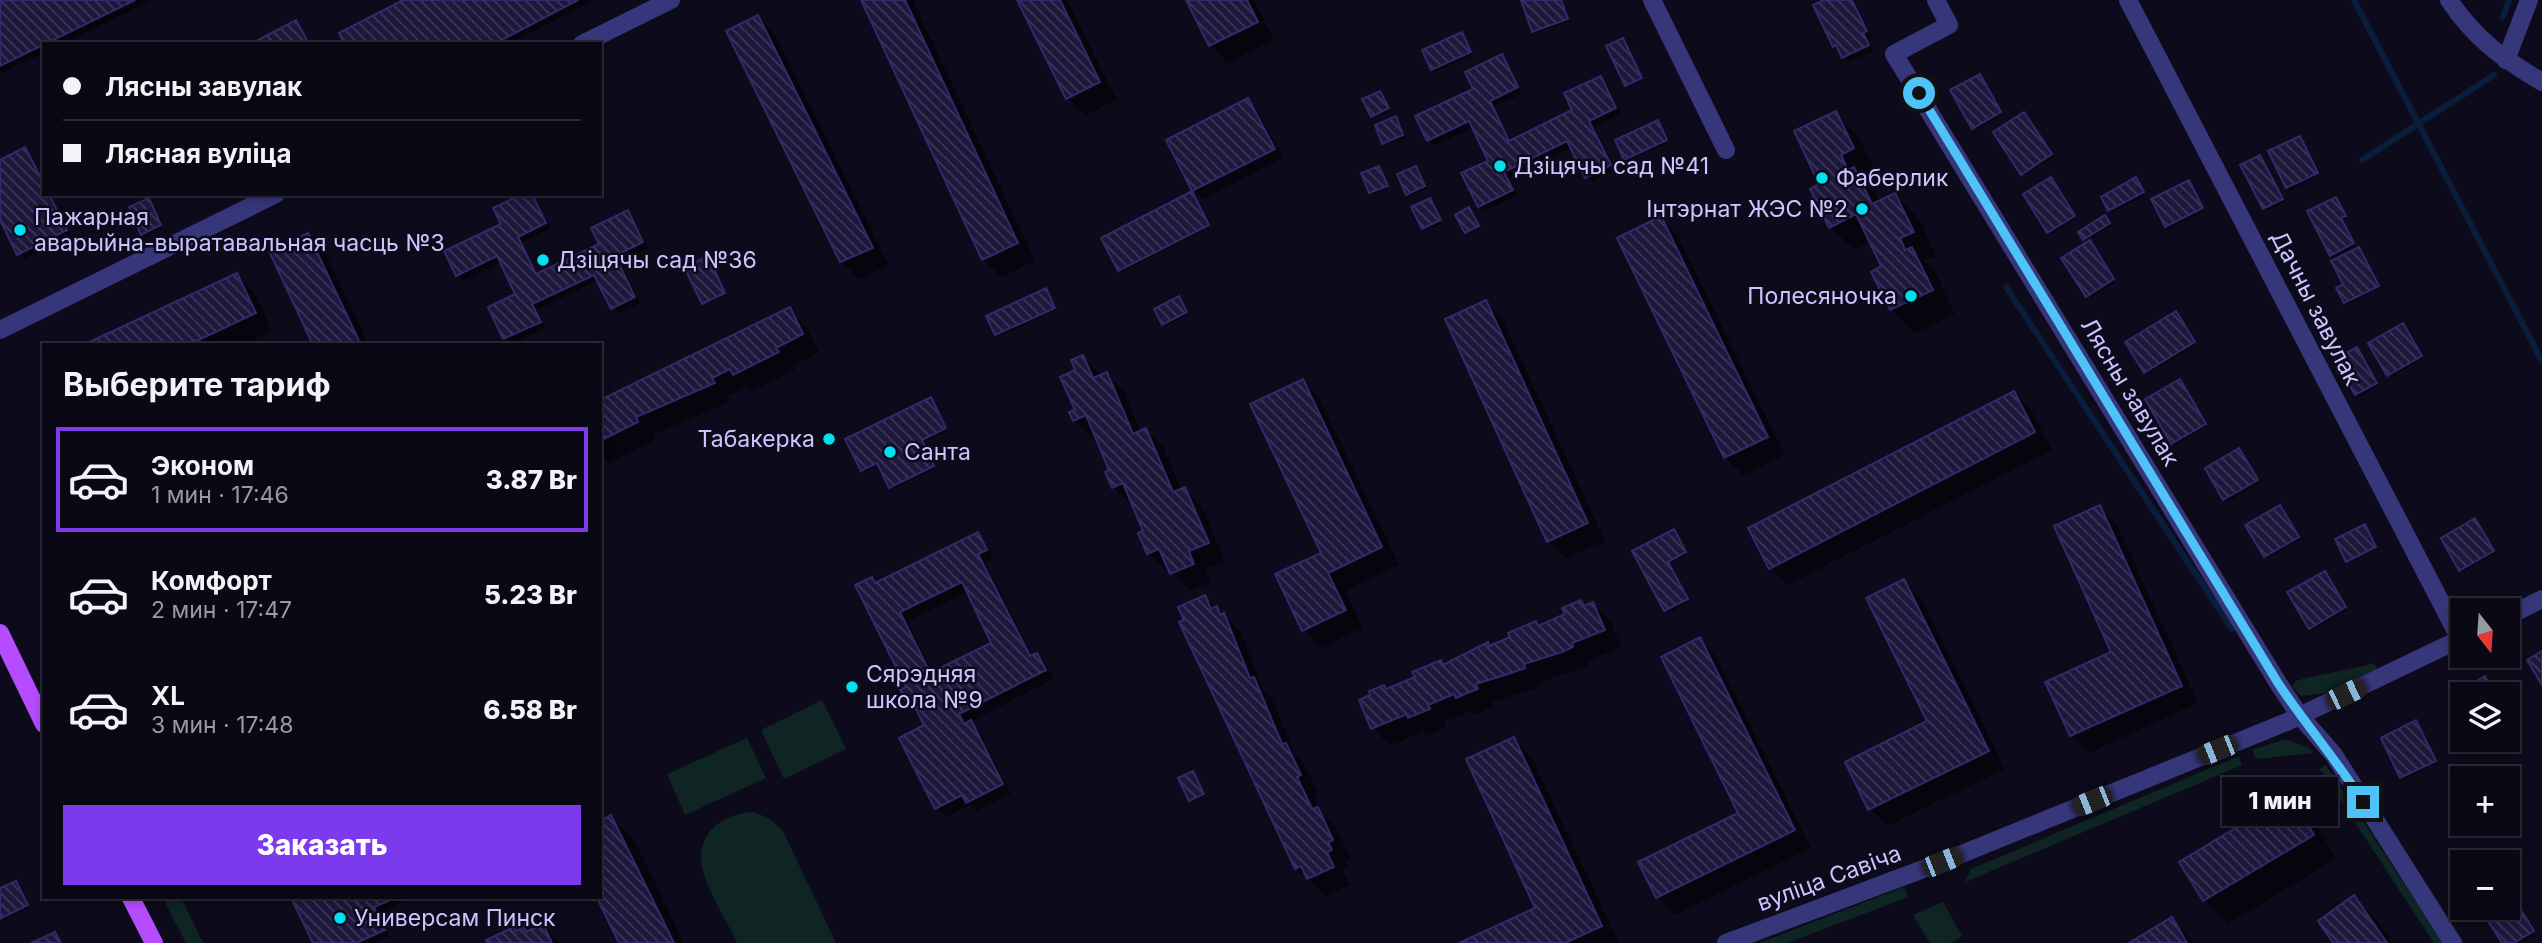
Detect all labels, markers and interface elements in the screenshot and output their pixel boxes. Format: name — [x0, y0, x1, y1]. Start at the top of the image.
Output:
text: Лясны завулак — [105, 71, 302, 102]
route start — [1903, 77, 1935, 109]
text: Лясная вуліца — [105, 138, 292, 169]
place label: Дзіцячы сад №41 — [1514, 152, 1709, 180]
marker: Дзіцячы сад №41 — [1492, 158, 1508, 174]
place label: Фаберлик — [1836, 164, 1949, 192]
marker: Фаберлик — [1814, 170, 1830, 186]
place label: Інтэрнат ЖЭС №2 — [1646, 195, 1848, 223]
marker: Інтэрнат ЖЭС №2 — [1854, 201, 1870, 217]
place label: Пажарная аварыйна-выратавальная часць №3 — [34, 203, 445, 257]
marker: Пажарная аварыйна-выратавальная часць №3 — [12, 222, 28, 238]
street label: Дачны завулак — [2265, 226, 2367, 390]
place label: Дзіцячы сад №36 — [557, 246, 757, 274]
marker: Дзіцячы сад №36 — [535, 252, 551, 268]
place label: Полесяночка — [1747, 282, 1897, 310]
marker: Полесяночка — [1903, 288, 1919, 304]
street label: Лясны завулак — [2075, 313, 2185, 472]
text: Выберите тариф — [63, 365, 331, 404]
place label: Табакерка — [698, 425, 815, 453]
marker: Табакерка — [821, 431, 837, 447]
place label: Санта — [904, 438, 971, 466]
marker: Санта — [882, 444, 898, 460]
icon: car — [67, 448, 130, 511]
text: Эконом — [151, 450, 254, 481]
text: 3.87 Br — [486, 464, 577, 495]
text: 1 мин · 17:46 — [151, 481, 289, 509]
icon: car — [67, 563, 130, 626]
text: Комфорт — [151, 565, 272, 596]
text: 5.23 Br — [484, 579, 577, 610]
text: 2 мин · 17:47 — [151, 596, 292, 624]
north arrow — [2450, 598, 2520, 668]
map controls — [2450, 598, 2520, 920]
place label: Сярэдняя школа №9 — [866, 660, 983, 714]
car — [2323, 675, 2370, 713]
icon: car — [67, 678, 130, 741]
marker: Сярэдняя школа №9 — [844, 679, 860, 695]
text: XL — [151, 680, 185, 711]
button: layers — [2450, 682, 2520, 752]
text: 6.58 Br — [483, 694, 577, 725]
text: 3 мин · 17:48 — [151, 711, 293, 739]
car — [2194, 732, 2241, 768]
button: + — [2450, 766, 2520, 836]
callout: 1 мин — [2223, 778, 2338, 826]
car — [2069, 783, 2116, 819]
route end — [2347, 786, 2379, 818]
text: 1 мин — [2248, 787, 2312, 815]
button: Заказать — [63, 805, 581, 885]
street label: вуліца Савіча — [1753, 839, 1905, 917]
car — [1919, 844, 1966, 880]
button: − — [2450, 850, 2520, 920]
place label: Универсам Пинск — [354, 904, 556, 932]
marker: Универсам Пинск — [332, 910, 348, 926]

